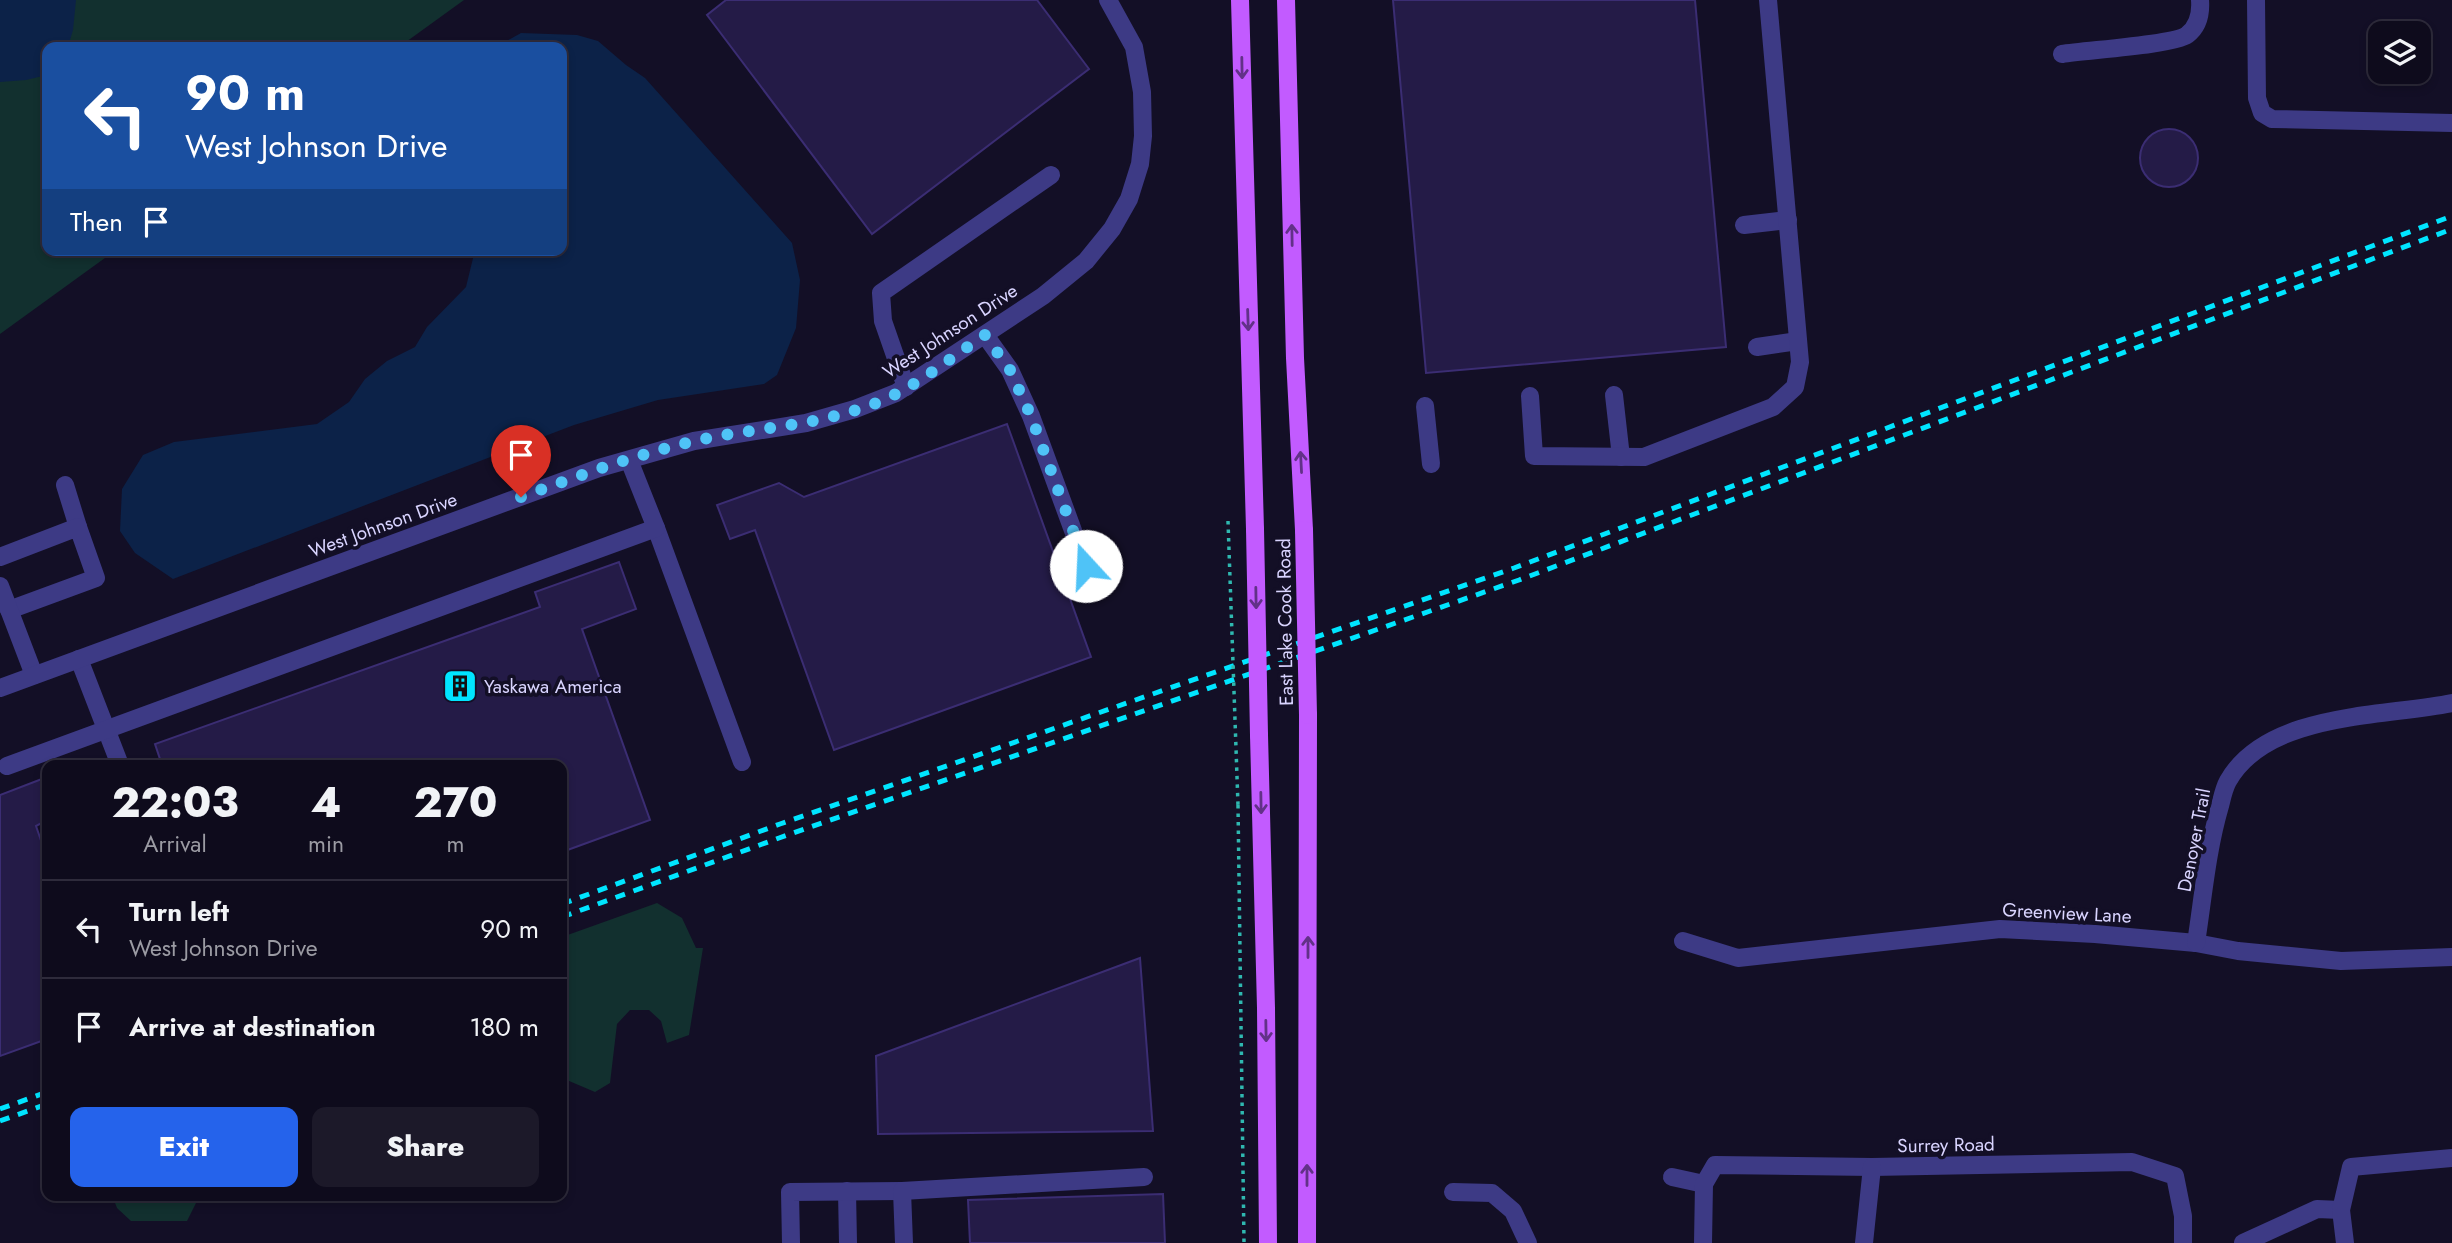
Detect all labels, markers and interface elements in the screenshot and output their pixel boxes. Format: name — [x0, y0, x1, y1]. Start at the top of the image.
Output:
map controls — [2368, 21, 2431, 84]
button: layers — [2368, 21, 2431, 84]
one-way arrow — [1235, 56, 1248, 79]
text: 90 m — [185, 58, 305, 128]
icon: left — [70, 70, 161, 161]
text: West Johnson Drive — [185, 123, 447, 169]
text: Then — [70, 203, 123, 241]
icon: arrive — [137, 203, 175, 241]
one-way arrow — [1285, 223, 1299, 246]
street label: West Johnson Drive — [877, 277, 1023, 385]
one-way arrow — [1242, 308, 1255, 331]
pin — [491, 425, 551, 497]
icon: arrive — [502, 436, 540, 474]
one-way arrow — [1294, 451, 1307, 474]
street label: West Johnson Drive — [305, 486, 461, 564]
position arrow — [1049, 529, 1123, 603]
street label: East Lake Cook Road — [1270, 538, 1300, 706]
one-way arrow — [1249, 586, 1263, 609]
building icon: Yaskawa America — [441, 667, 479, 705]
place label: Yaskawa America — [484, 673, 622, 700]
text: 22:03 — [112, 772, 238, 833]
text: 4 — [311, 772, 341, 833]
text: 270 — [414, 772, 497, 833]
street label: Denoyer Trail — [2171, 786, 2217, 894]
one-way arrow — [1254, 792, 1267, 815]
text: Arrival — [143, 827, 207, 861]
text: min — [308, 827, 344, 861]
text: m — [447, 827, 464, 861]
text: Turn left — [129, 893, 229, 931]
street label: Greenview Lane — [2002, 896, 2132, 930]
icon: left — [70, 910, 108, 948]
text: 90 m — [480, 910, 539, 948]
text: West Johnson Drive — [129, 931, 318, 965]
one-way arrow — [1301, 936, 1315, 959]
icon: arrive — [70, 1008, 108, 1046]
text: Arrive at destination — [129, 1008, 376, 1046]
text: 180 m — [469, 1008, 539, 1046]
one-way arrow — [1259, 1019, 1273, 1042]
button: Exit — [70, 1107, 298, 1187]
button: Share — [312, 1107, 539, 1187]
street label: Surrey Road — [1897, 1131, 1995, 1159]
one-way arrow — [1300, 1164, 1314, 1187]

